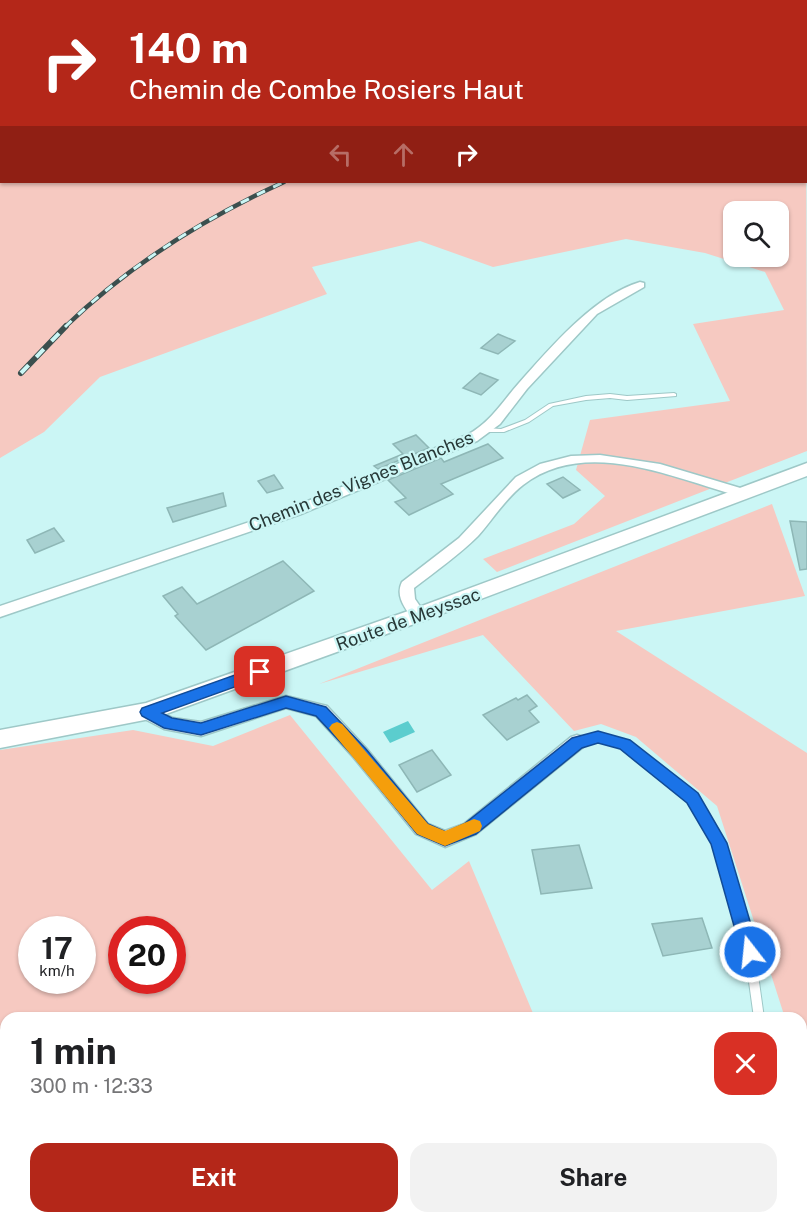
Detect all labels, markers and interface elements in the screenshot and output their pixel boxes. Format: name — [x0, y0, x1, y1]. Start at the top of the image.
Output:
text: 140 m — [129, 23, 249, 72]
icon: right — [30, 24, 108, 102]
text: Chemin de Combe Rosiers Haut — [129, 73, 524, 105]
icon: left — [324, 138, 357, 171]
icon: ahead — [387, 138, 420, 171]
icon: right — [450, 138, 483, 171]
map controls — [723, 201, 789, 267]
button: search — [723, 201, 789, 267]
street label: Chemin des Vignes Blanches — [246, 426, 476, 536]
street label: Route de Meyssac — [333, 583, 483, 655]
pin — [234, 646, 285, 697]
icon: arrive — [243, 655, 276, 688]
speed limit sign: 20 — [108, 916, 186, 994]
position arrow — [718, 920, 782, 984]
text: 17 — [41, 930, 73, 966]
text: km/h — [39, 962, 75, 979]
text: 1 min — [30, 1030, 117, 1072]
button: close — [714, 1032, 777, 1095]
text: 300 m · 12:33 — [30, 1074, 153, 1098]
button: Exit — [30, 1143, 398, 1212]
button: Share — [410, 1143, 777, 1212]

